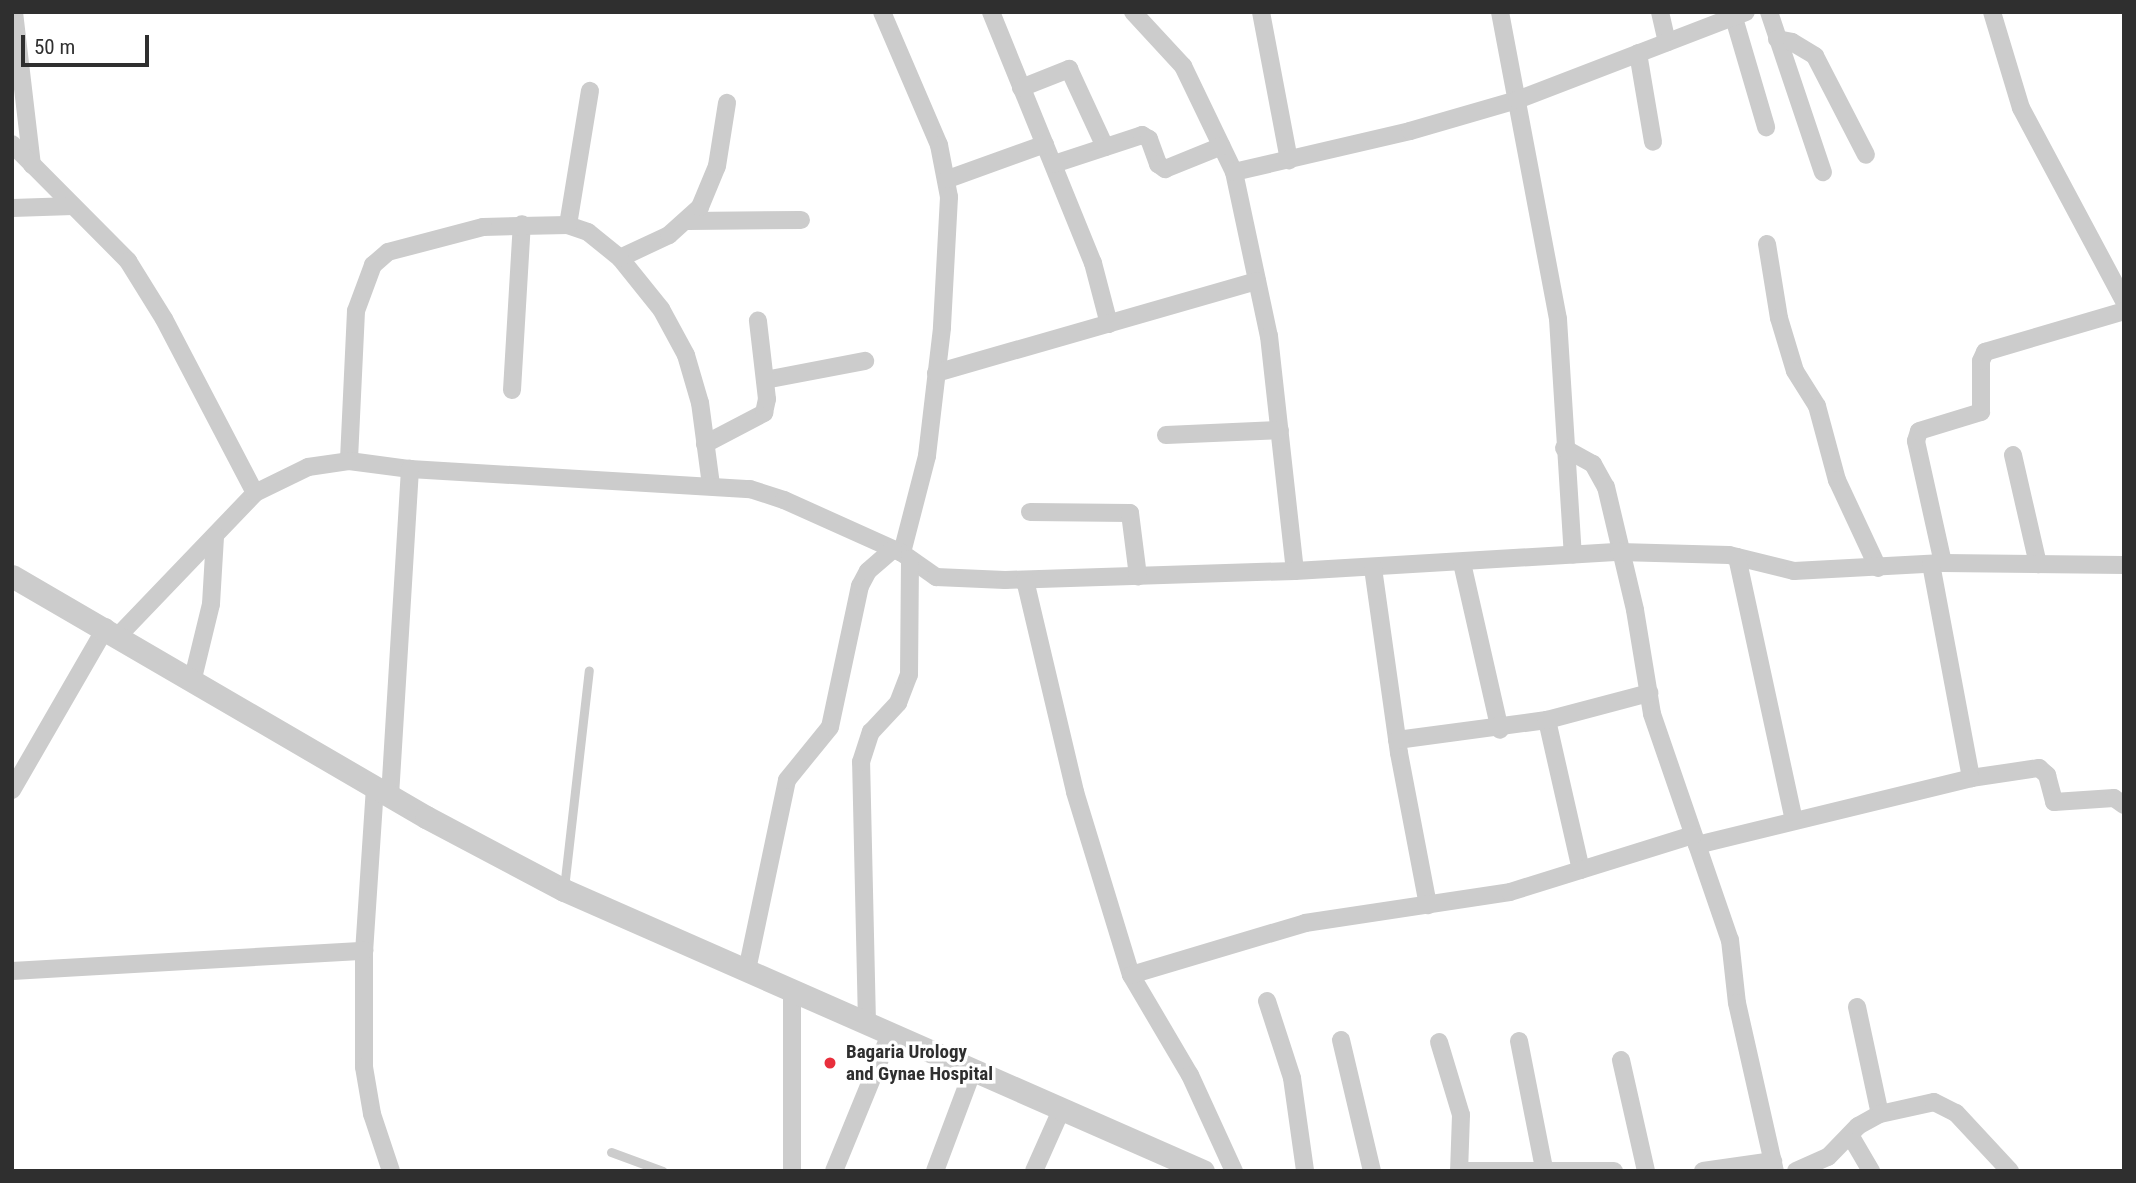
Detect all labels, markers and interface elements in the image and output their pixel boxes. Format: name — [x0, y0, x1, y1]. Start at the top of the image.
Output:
scale bar — [24, 21, 152, 65]
text: 50 m — [34, 35, 75, 59]
place label: Bagaria Urology and Gynae Hospital — [846, 1041, 993, 1085]
marker: Bagaria Urology and Gynae Hospital — [820, 1053, 840, 1073]

